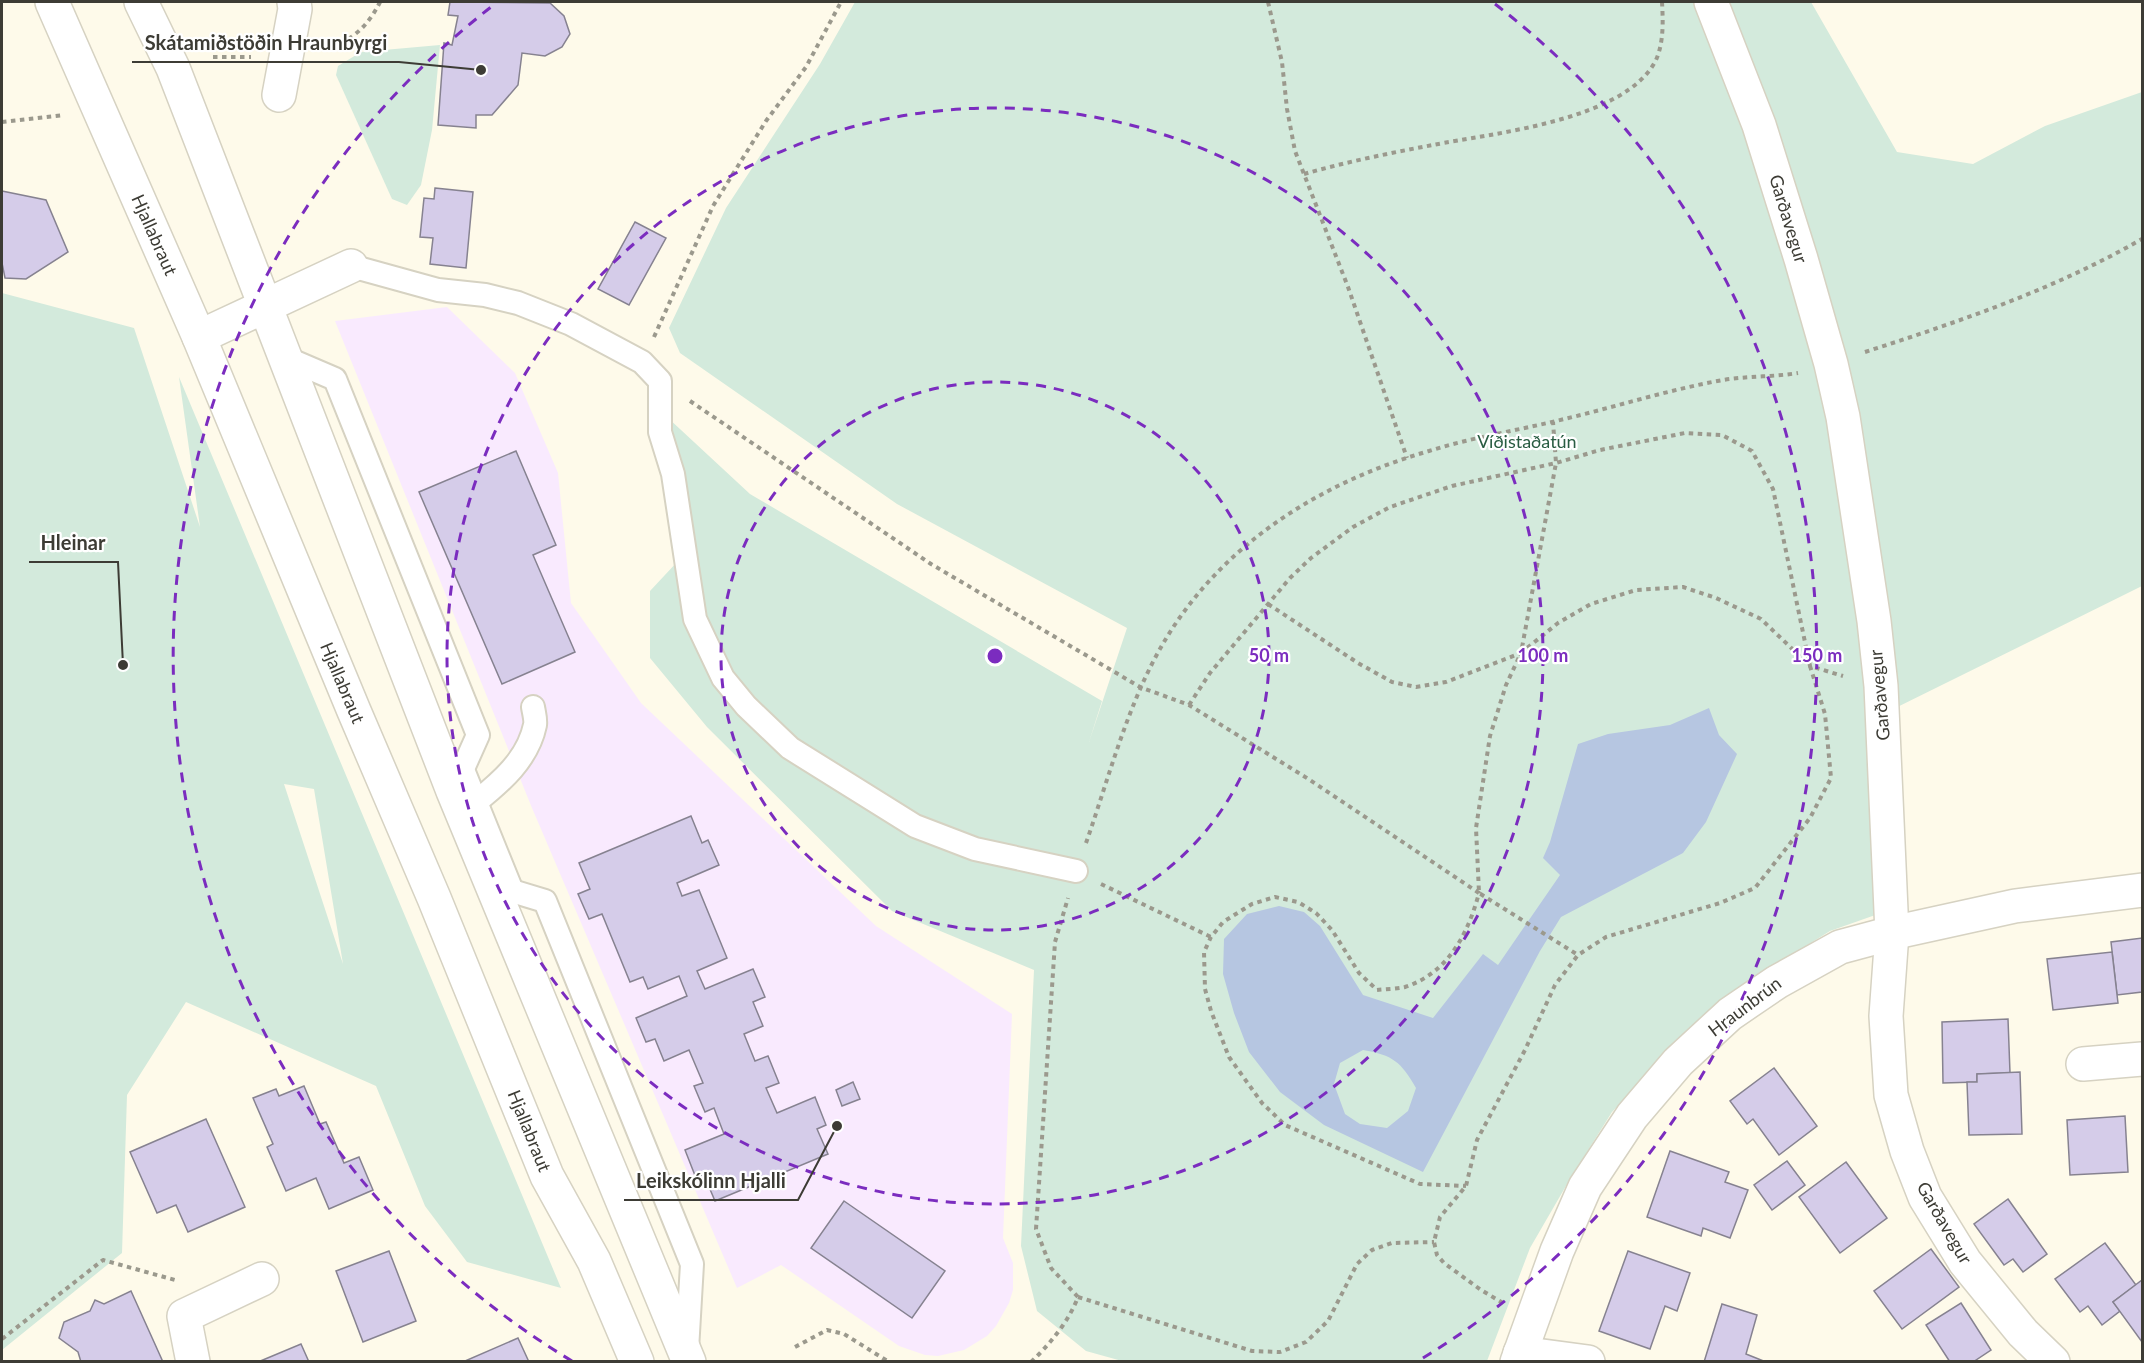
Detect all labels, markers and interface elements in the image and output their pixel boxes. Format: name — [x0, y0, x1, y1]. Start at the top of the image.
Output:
callout: Skátamiðstöðin Hraunbyrgi — [132, 24, 399, 62]
text: Skátamiðstöðin Hraunbyrgi — [145, 30, 387, 54]
street label: Garðavegur — [1765, 172, 1813, 266]
street label: Hjallabraut — [127, 191, 183, 279]
park label: Víðistaðatún — [1477, 430, 1577, 452]
callout: Hleinar — [29, 524, 118, 562]
text: Hleinar — [41, 530, 106, 554]
street label: Hjallabraut — [316, 639, 370, 727]
text: 50 m — [1249, 644, 1289, 666]
text: 100 m — [1518, 644, 1568, 666]
text: 150 m — [1792, 644, 1842, 666]
centre of rings — [985, 646, 1005, 666]
street label: Garðavegur — [1864, 648, 1894, 742]
street label: Hraunbrún — [1704, 972, 1785, 1041]
street label: Hjallabraut — [504, 1087, 556, 1175]
callout: Leikskólinn Hjalli — [624, 1162, 798, 1200]
text: Leikskólinn Hjalli — [636, 1168, 786, 1192]
street label: Garðavegur — [1912, 1177, 1977, 1268]

